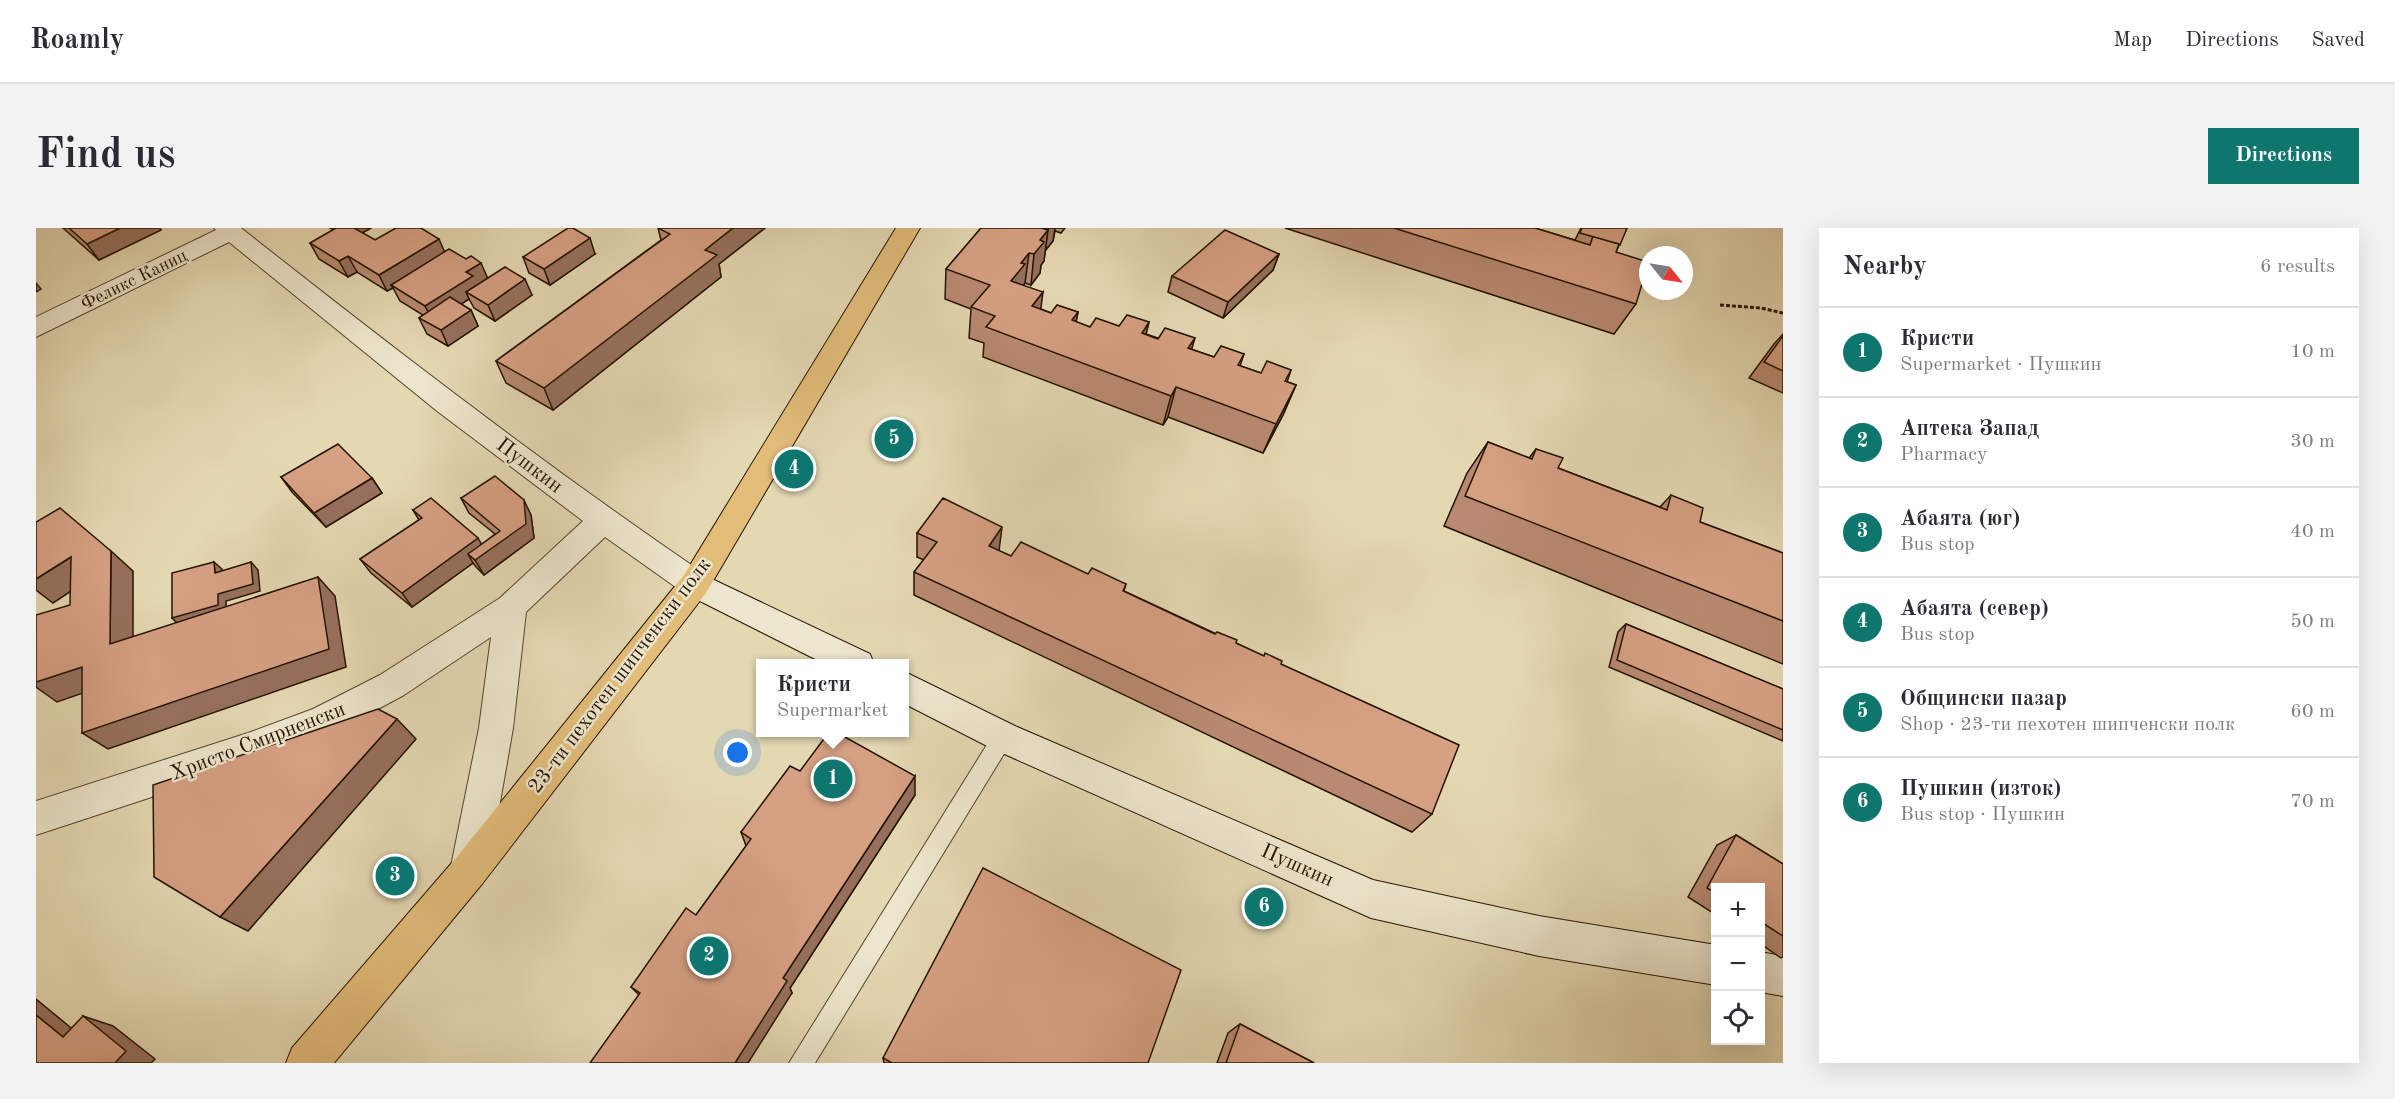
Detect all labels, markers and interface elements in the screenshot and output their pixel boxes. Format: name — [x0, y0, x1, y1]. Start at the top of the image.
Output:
text: Roamly — [30, 27, 124, 55]
text: Map — [2113, 30, 2152, 51]
text: Directions — [2185, 30, 2279, 51]
text: Saved — [2312, 30, 2365, 51]
button: Directions — [2208, 128, 2359, 184]
text: Find us — [36, 135, 175, 177]
north arrow — [1639, 246, 1693, 300]
street label: Феликс Каниц — [78, 247, 190, 313]
text: Nearby — [1843, 254, 1927, 280]
text: 6 results — [2260, 257, 2335, 277]
text: Кристи — [1900, 328, 1974, 350]
text: 1 — [1857, 342, 1868, 362]
text: 10 m — [2290, 342, 2335, 362]
text: Supermarket · Пушкин — [1900, 355, 2102, 375]
pin: 5 — [874, 416, 914, 462]
text: Аптека Запад — [1900, 418, 2039, 440]
text: 2 — [1857, 432, 1868, 452]
text: 30 m — [2290, 432, 2335, 452]
street label: Пушкин — [492, 434, 566, 498]
text: Pharmacy — [1900, 445, 1988, 465]
pin: 4 — [774, 446, 813, 492]
text: Абаята (юг) — [1900, 508, 2020, 530]
text: 3 — [1857, 522, 1868, 542]
text: 40 m — [2290, 522, 2335, 542]
text: Bus stop — [1900, 535, 1975, 555]
street label: 23-ти пехотен шипченски полк — [525, 554, 715, 798]
text: Абаята (север) — [1900, 598, 2049, 620]
text: 4 — [1857, 612, 1868, 632]
text: 50 m — [2290, 612, 2335, 632]
text: Bus stop — [1900, 625, 1975, 645]
popup — [756, 659, 909, 737]
text: Кристи — [777, 674, 851, 696]
text: Общински пазар — [1900, 688, 2067, 710]
street label: Христо Смирненски — [168, 699, 348, 785]
text: Supermarket — [777, 701, 888, 721]
text: 5 — [1857, 702, 1868, 722]
text: 60 m — [2290, 702, 2335, 722]
text: Shop · 23-ти пехотен шипченски полк — [1900, 715, 2235, 735]
your location — [723, 738, 752, 767]
pin: 1 — [814, 756, 852, 802]
text: Пушкин (изток) — [1900, 778, 2061, 800]
text: 6 — [1857, 792, 1868, 812]
text: 70 m — [2290, 792, 2335, 812]
text: Bus stop · Пушкин — [1900, 805, 2065, 825]
street label: Пушкин — [1258, 841, 1336, 891]
pin: 3 — [376, 854, 414, 898]
map controls — [1711, 883, 1765, 1045]
button: + — [1711, 883, 1765, 937]
pin: 6 — [1244, 884, 1284, 930]
pin: 2 — [690, 934, 728, 978]
button: − — [1711, 937, 1765, 991]
button: locate — [1711, 991, 1765, 1045]

